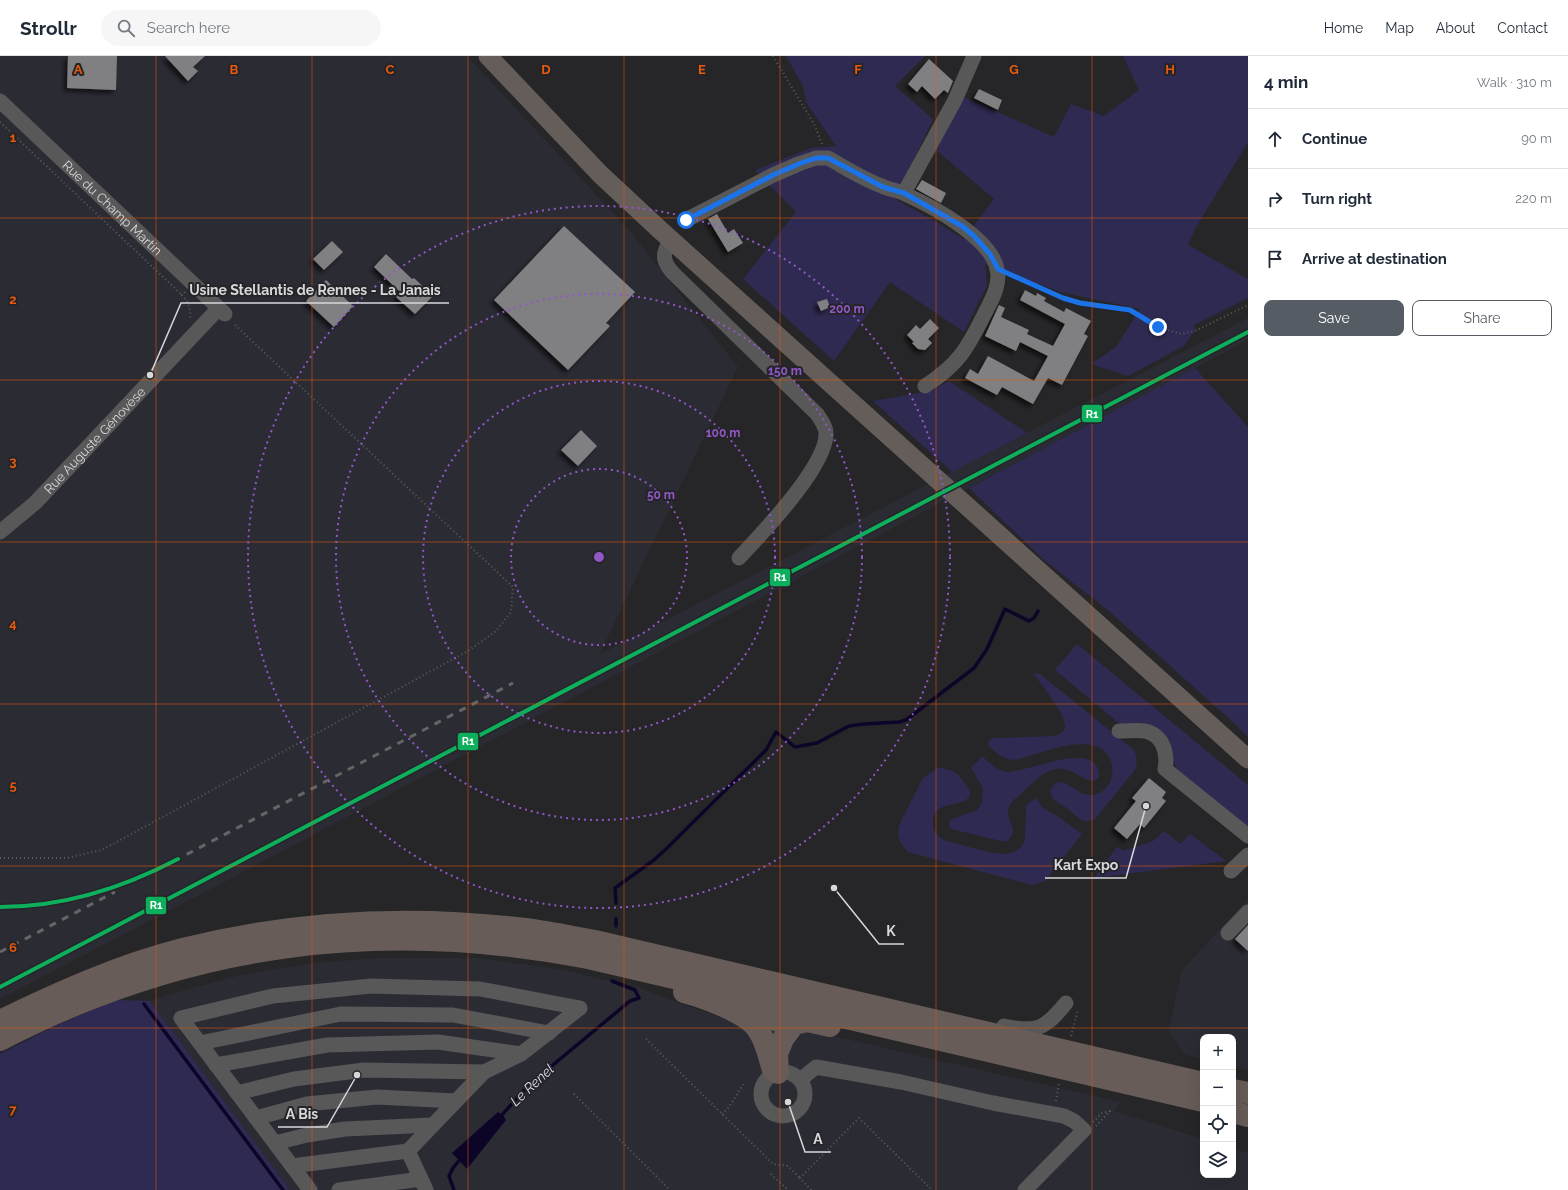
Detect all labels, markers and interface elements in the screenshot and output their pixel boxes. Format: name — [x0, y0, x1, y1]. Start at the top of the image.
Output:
search box — [101, 10, 381, 46]
text: Strollr — [20, 17, 77, 39]
icon: search — [115, 17, 137, 39]
text: Search here — [147, 19, 230, 37]
text: Home — [1324, 20, 1363, 36]
text: Map — [1385, 20, 1414, 36]
text: About — [1436, 20, 1475, 36]
text: Contact — [1497, 20, 1548, 36]
text: A — [74, 62, 83, 77]
text: B — [230, 62, 239, 77]
text: C — [386, 62, 395, 77]
text: D — [541, 62, 551, 77]
text: E — [698, 62, 706, 77]
text: F — [854, 62, 862, 77]
text: G — [1009, 62, 1019, 77]
text: H — [1165, 62, 1175, 77]
text: 4 min — [1264, 72, 1308, 92]
text: Walk · 310 m — [1477, 75, 1552, 90]
icon: ahead — [1264, 128, 1286, 150]
text: 1 — [10, 130, 17, 145]
text: Continue — [1302, 130, 1367, 148]
text: 90 m — [1521, 131, 1552, 146]
street label: Rue du Champ Martin — [60, 157, 165, 258]
icon: right — [1264, 188, 1286, 210]
text: Turn right — [1302, 190, 1372, 208]
text: 220 m — [1515, 191, 1552, 206]
route start — [677, 211, 695, 229]
icon: arrive — [1264, 248, 1286, 270]
text: Arrive at destination — [1302, 250, 1447, 268]
callout: Usine Stellantis de Rennes - La Janais — [181, 277, 449, 303]
text: Usine Stellantis de Rennes - La Janais — [189, 282, 441, 298]
text: 2 — [9, 292, 17, 307]
button: Save — [1264, 300, 1404, 336]
button: Share — [1412, 300, 1552, 336]
text: 200 m — [829, 302, 865, 316]
route end — [1149, 318, 1167, 336]
text: 150 m — [768, 364, 802, 378]
street label: Rue Auguste Génovèse — [41, 383, 148, 496]
line badge: R1 — [1081, 404, 1103, 423]
text: R1 — [1086, 408, 1099, 421]
text: 100 m — [706, 426, 740, 440]
text: 3 — [9, 454, 17, 469]
text: 50 m — [647, 488, 675, 502]
centre of rings — [592, 550, 606, 564]
line badge: R1 — [769, 568, 791, 587]
text: R1 — [774, 571, 787, 584]
text: 4 — [9, 616, 17, 631]
line badge: R1 — [457, 732, 479, 751]
text: R1 — [462, 735, 475, 748]
text: 5 — [9, 778, 17, 793]
callout: Kart Expo — [1045, 852, 1126, 878]
text: Kart Expo — [1054, 857, 1119, 873]
line badge: R1 — [145, 896, 167, 915]
text: R1 — [150, 899, 163, 912]
callout: K — [879, 918, 904, 944]
text: K — [886, 923, 896, 939]
text: 6 — [9, 940, 17, 955]
map controls — [1200, 1034, 1236, 1178]
button: + — [1200, 1034, 1236, 1070]
water label: Le Renel — [507, 1061, 557, 1109]
button: − — [1200, 1070, 1236, 1106]
callout: A Bis — [278, 1101, 327, 1127]
text: 7 — [9, 1102, 17, 1117]
text: A Bis — [286, 1106, 318, 1122]
button: locate — [1200, 1106, 1236, 1142]
callout: A — [805, 1126, 831, 1152]
text: A — [813, 1131, 823, 1147]
button: layers — [1200, 1142, 1236, 1178]

